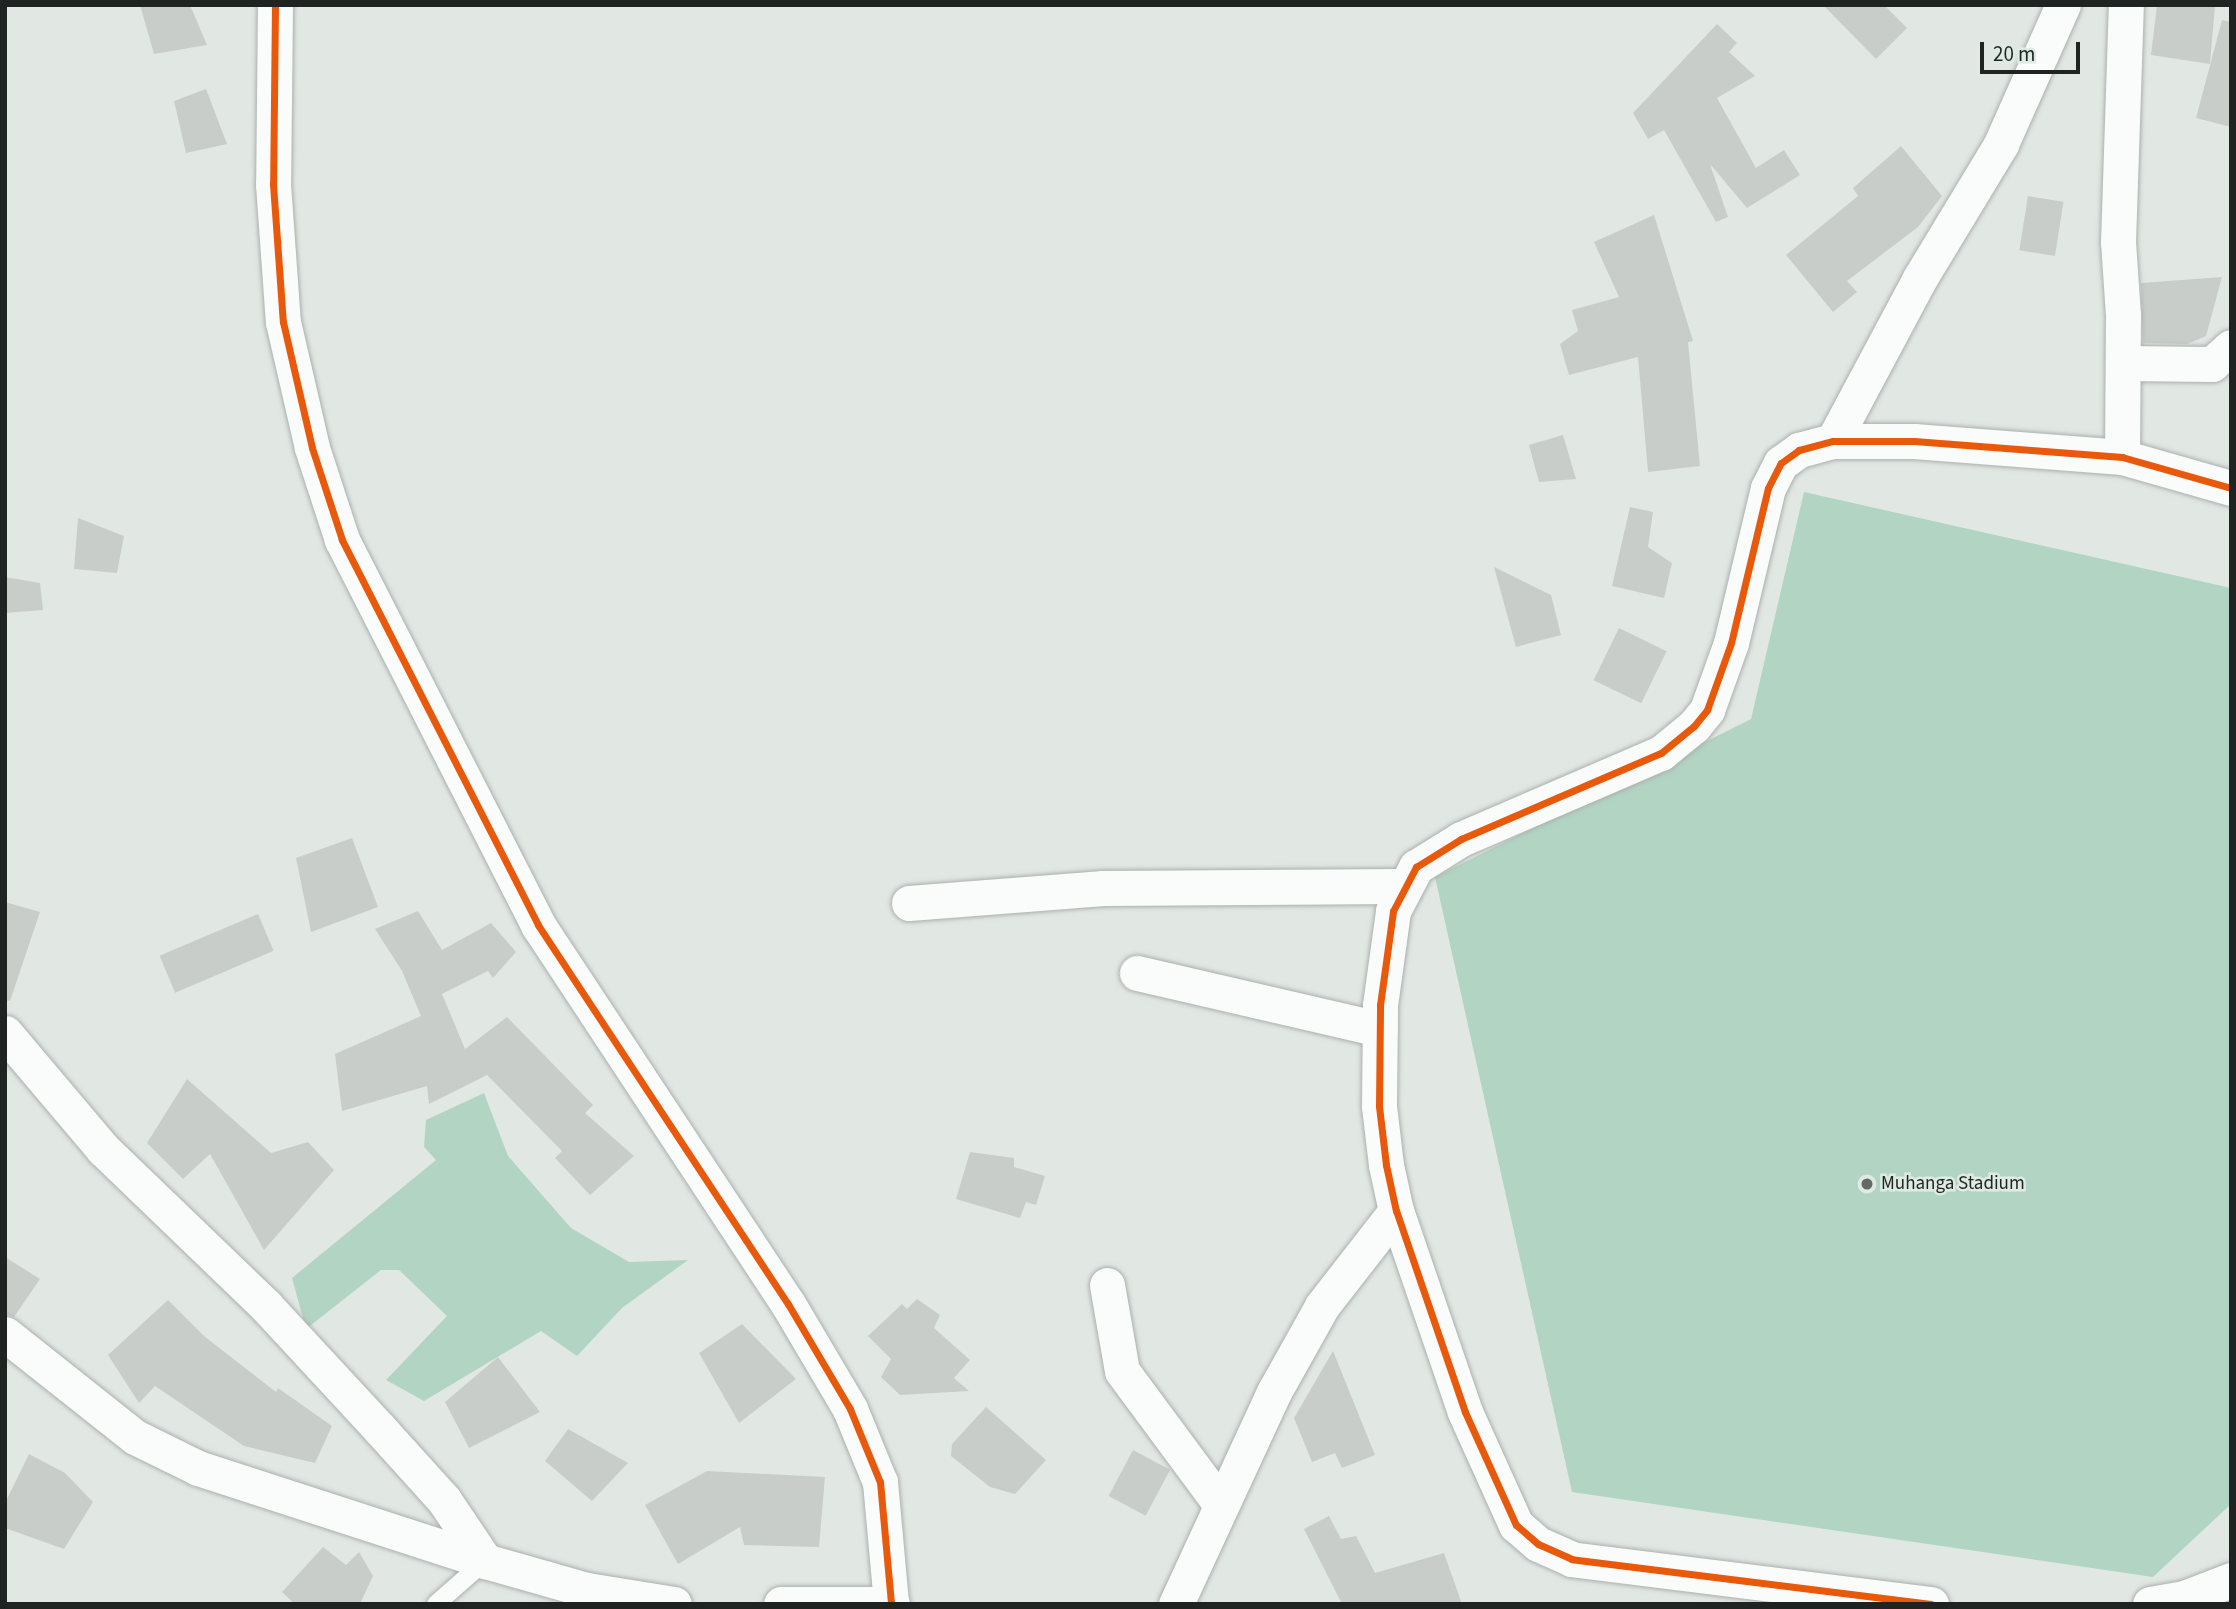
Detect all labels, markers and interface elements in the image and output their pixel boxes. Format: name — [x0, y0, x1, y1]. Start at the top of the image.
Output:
scale bar — [1984, 28, 2084, 72]
text: 20 m — [1993, 39, 2035, 69]
place label: Muhanga Stadium — [1881, 1173, 2025, 1195]
marker: Muhanga Stadium — [1859, 1176, 1875, 1192]

